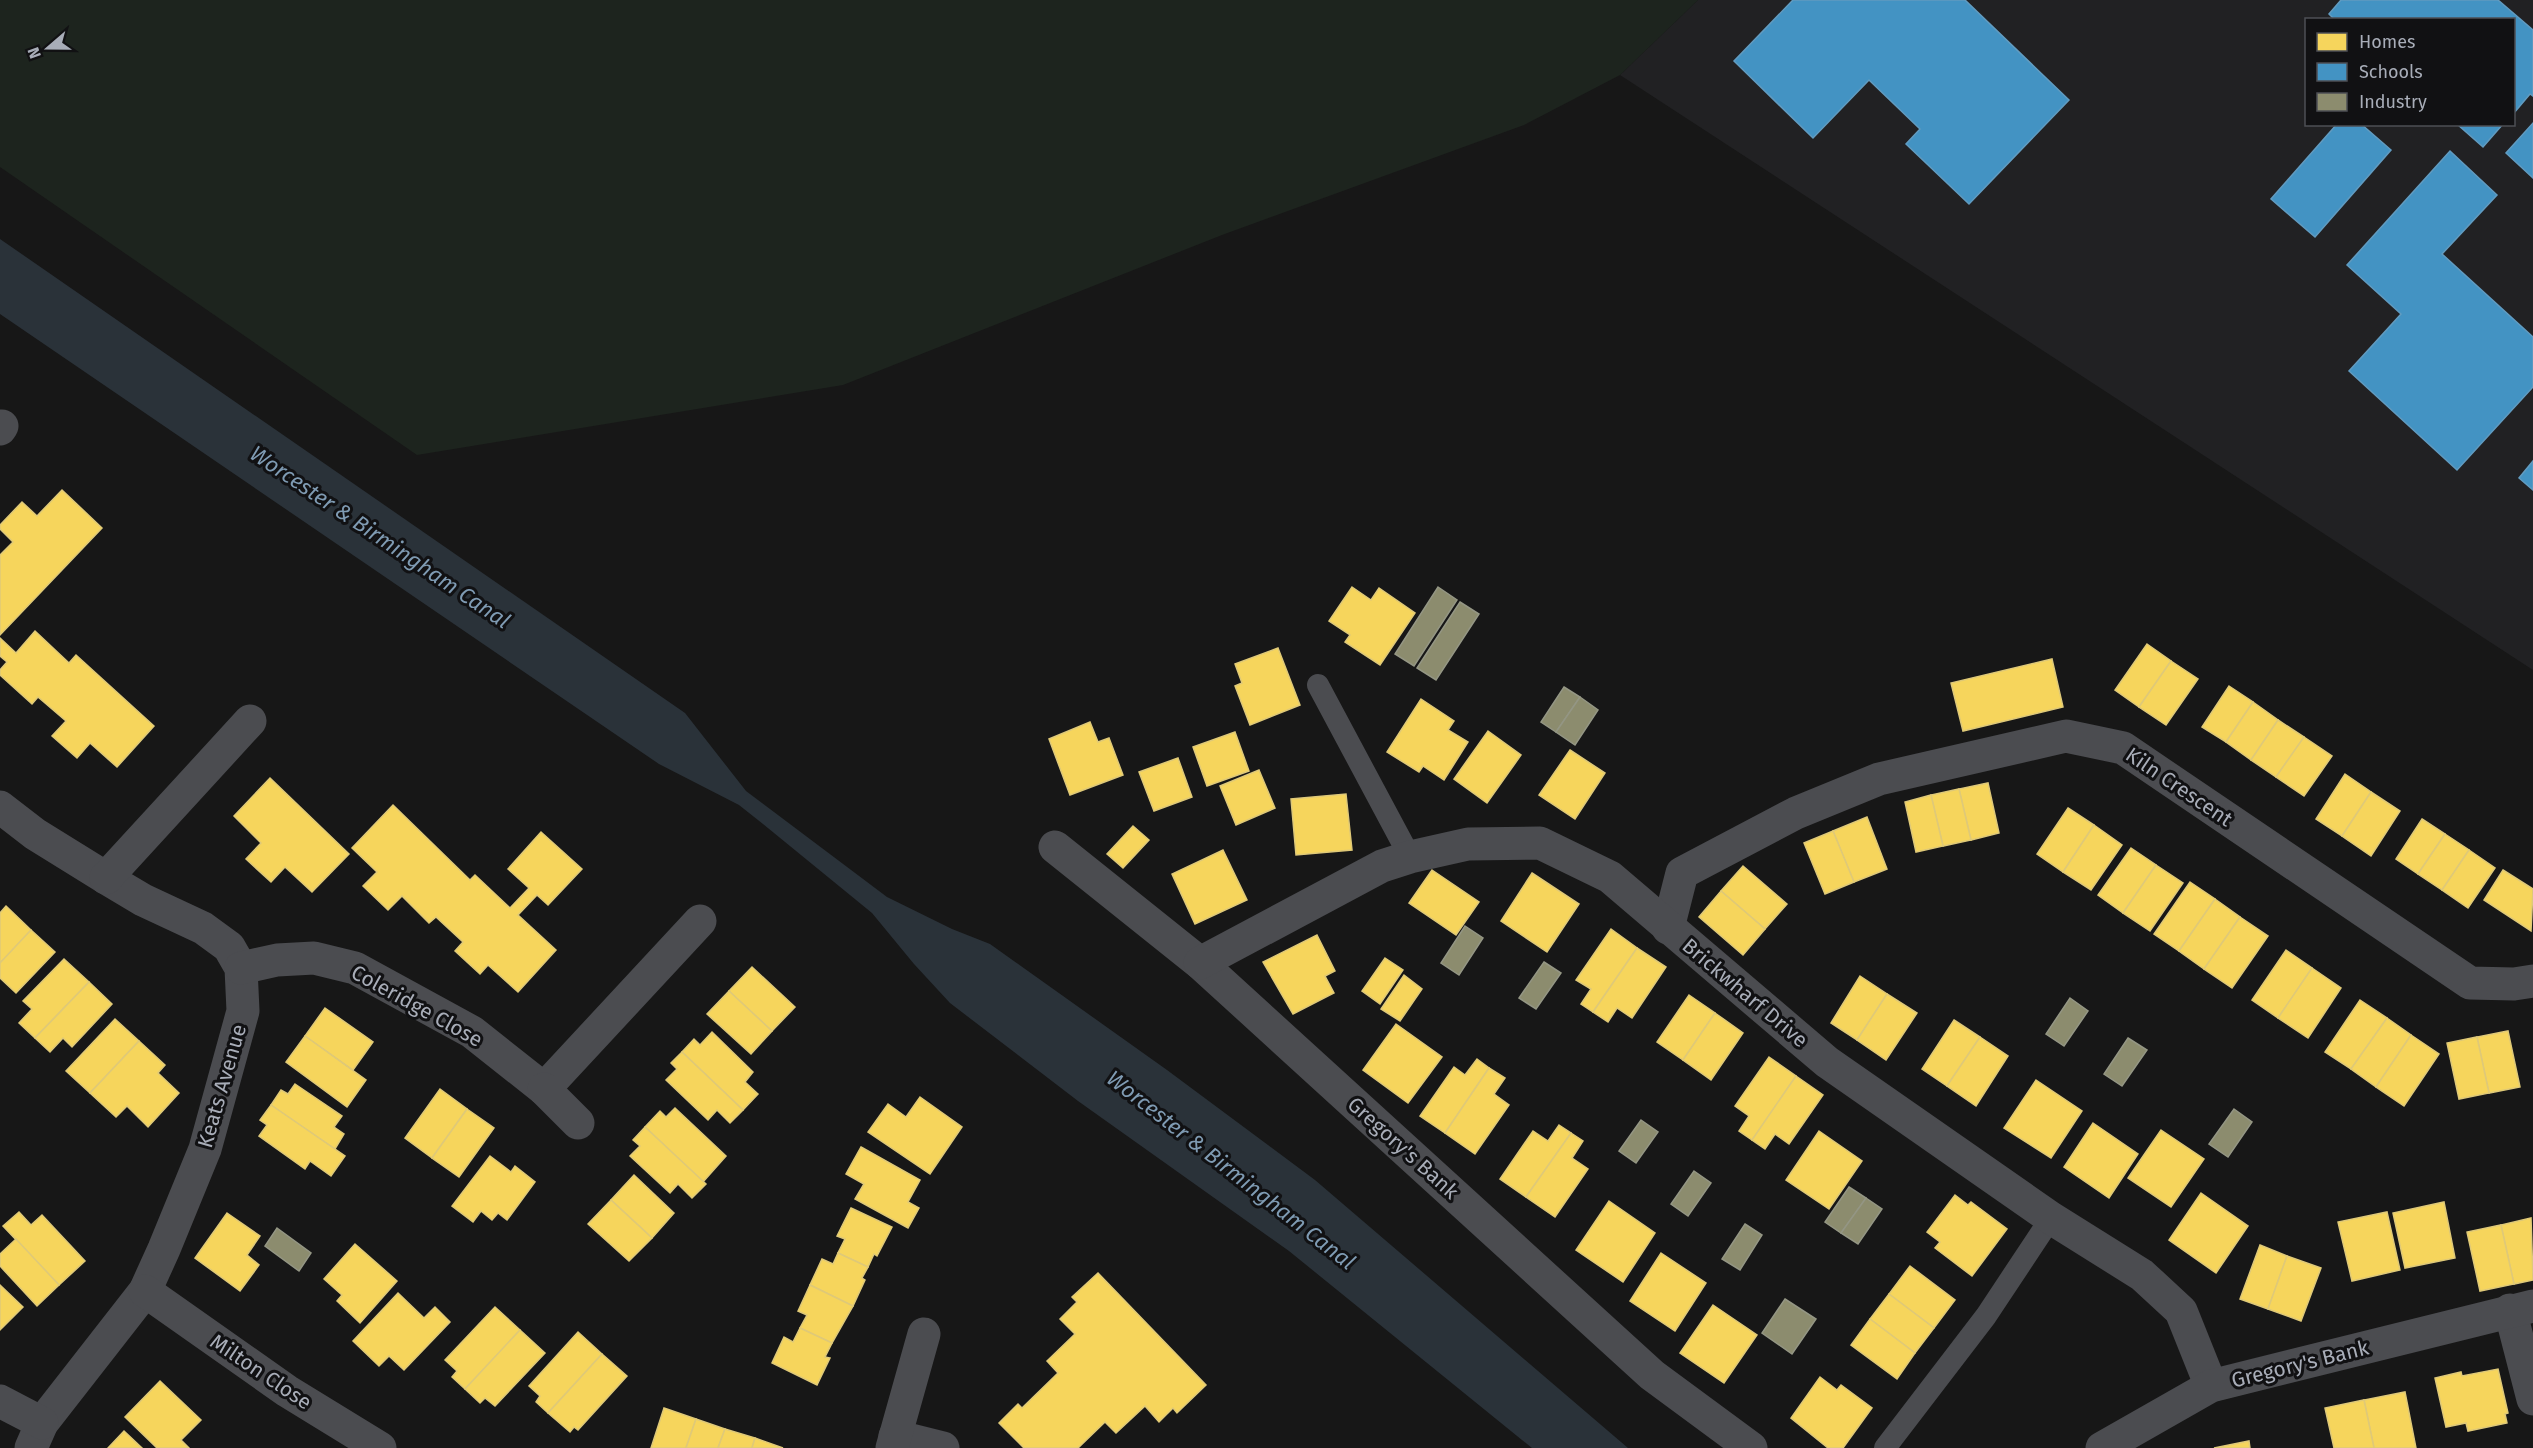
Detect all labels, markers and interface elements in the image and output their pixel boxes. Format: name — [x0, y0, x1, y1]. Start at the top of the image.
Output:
north arrow — [18, 18, 78, 78]
legend — [2305, 18, 2515, 126]
text: Homes — [2359, 31, 2415, 53]
text: N — [24, 45, 45, 61]
text: Schools — [2359, 61, 2423, 83]
text: Industry — [2359, 91, 2427, 113]
water label: Worcester & Birmingham Canal — [245, 440, 515, 634]
street label: Kiln Crescent — [2121, 742, 2238, 833]
street label: Brickwharf Drive — [1677, 933, 1813, 1053]
street label: Coleridge Close — [347, 959, 487, 1053]
street label: Keats Avenue — [192, 1021, 252, 1151]
water label: Worcester & Birmingham Canal — [1101, 1065, 1361, 1275]
street label: Gregory's Bank — [1342, 1091, 1464, 1205]
street label: Milton Close — [205, 1329, 317, 1415]
street label: Gregory's Bank — [2229, 1334, 2372, 1394]

